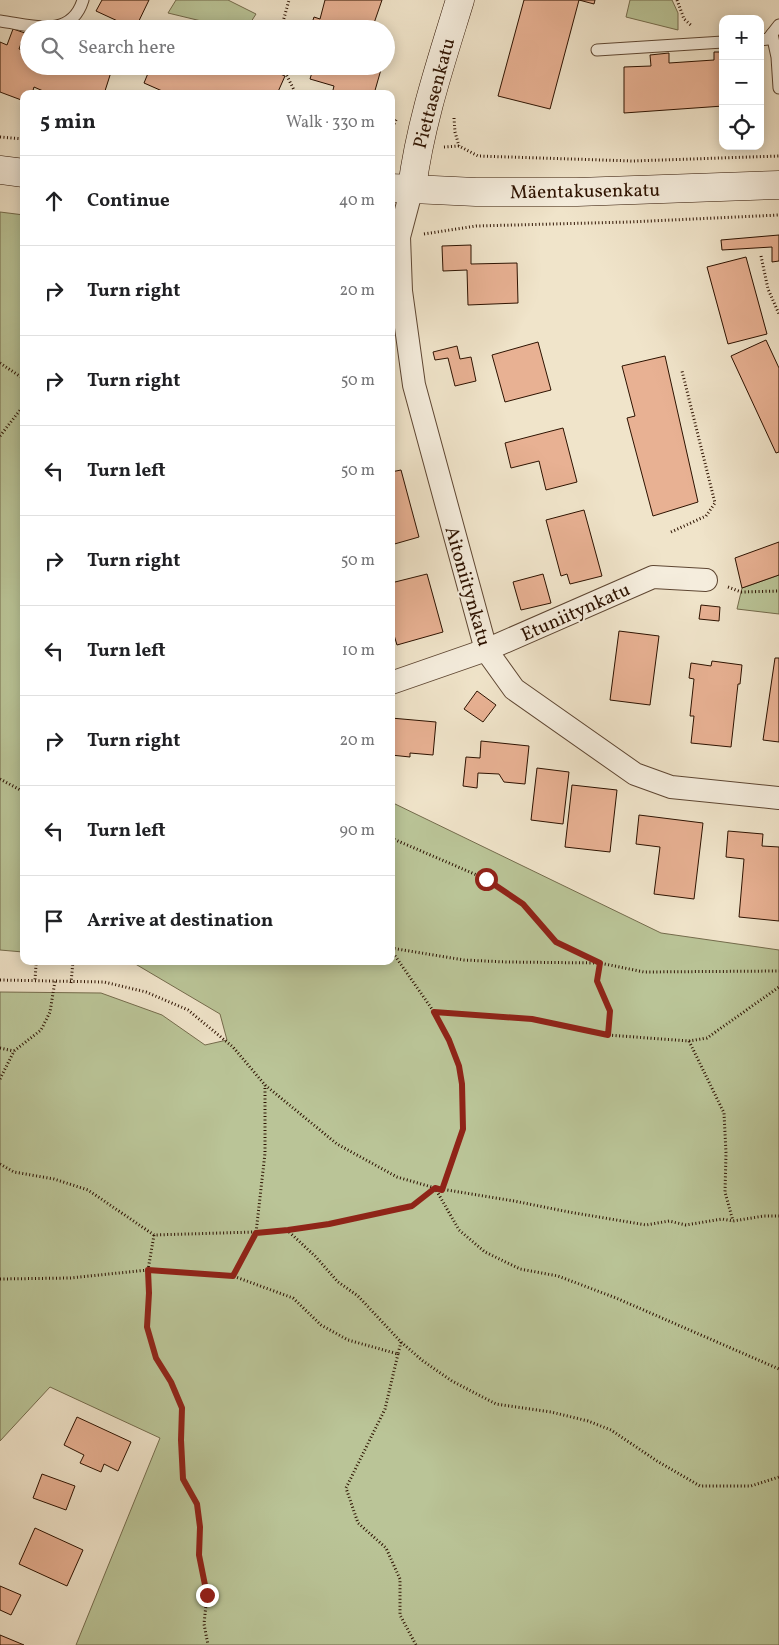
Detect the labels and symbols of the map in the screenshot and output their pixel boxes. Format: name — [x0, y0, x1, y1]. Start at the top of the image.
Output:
street label: Piettasenkatu — [408, 35, 462, 152]
street label: Mäentakusenkatu — [510, 178, 660, 206]
street label: Aitoniitynkatu — [438, 524, 497, 650]
street label: Etuniitynkatu — [517, 577, 634, 648]
route start — [475, 868, 498, 891]
route end — [196, 1584, 219, 1607]

